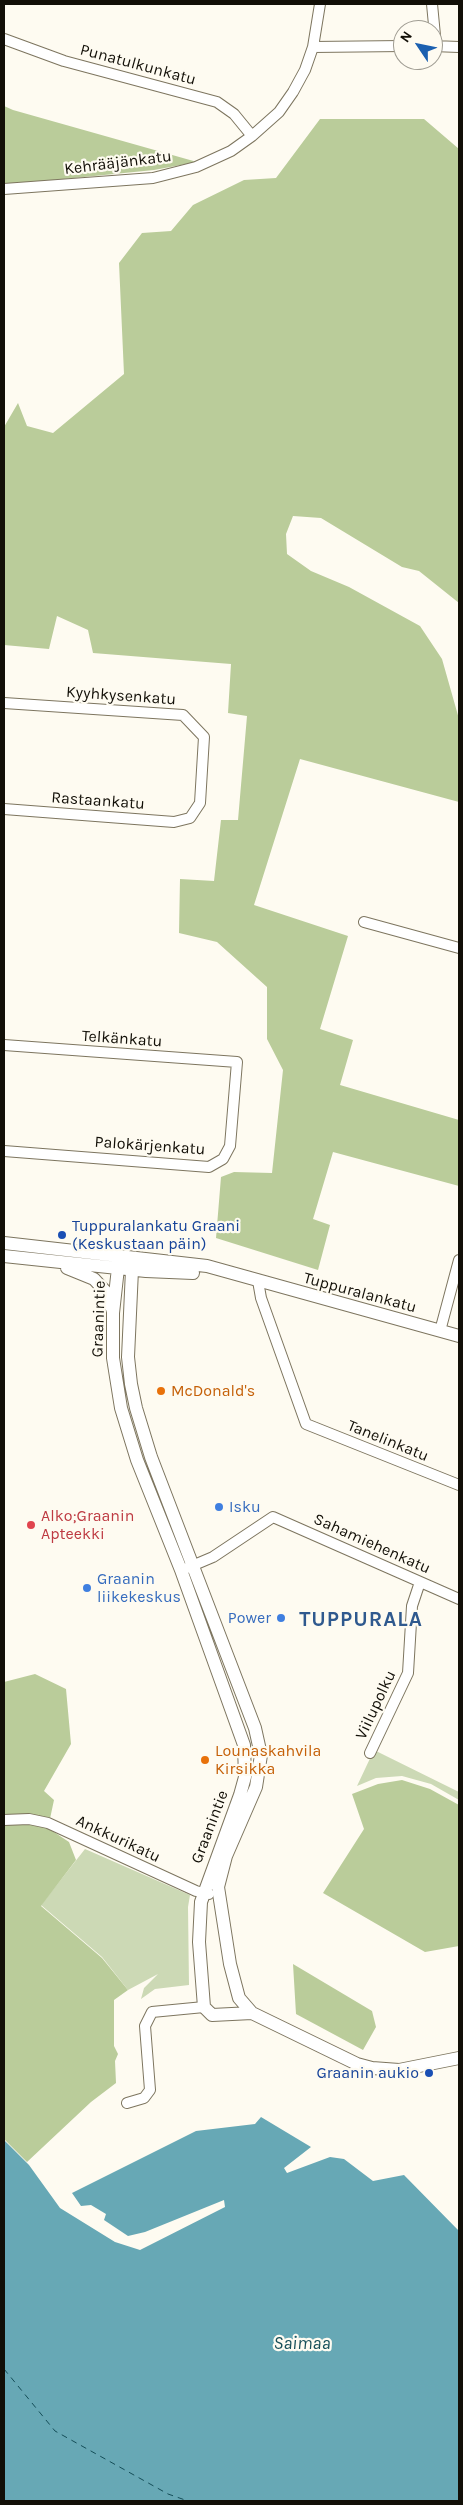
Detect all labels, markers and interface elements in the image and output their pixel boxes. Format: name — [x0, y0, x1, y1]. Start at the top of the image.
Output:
north arrow — [393, 20, 443, 70]
text: N — [396, 28, 416, 46]
street label: Punatulkunkatu — [78, 40, 198, 90]
street label: Kehrääjänkatu — [63, 147, 173, 179]
street label: Kyyhkysenkatu — [65, 683, 177, 709]
street label: Rastaankatu — [51, 788, 145, 814]
street label: Telkänkatu — [81, 1027, 163, 1051]
street label: Palokärjenkatu — [94, 1133, 206, 1159]
place label: Tuppuralankatu Graani (Keskustaan päin) — [72, 1216, 240, 1254]
marker: Tuppuralankatu Graani (Keskustaan päin) — [56, 1229, 68, 1241]
street label: Tuppuralankatu — [301, 1269, 419, 1317]
street label: Graanintie — [88, 1280, 110, 1358]
place label: McDonald's — [171, 1381, 255, 1401]
marker: McDonald's — [155, 1385, 167, 1397]
street label: Tanelinkatu — [345, 1416, 431, 1466]
place label: Isku — [229, 1497, 261, 1517]
marker: Isku — [213, 1501, 225, 1513]
place label: Alko;Graanin Apteekki — [41, 1506, 134, 1544]
street label: Sahamiehenkatu — [311, 1510, 433, 1578]
marker: Alko;Graanin Apteekki — [25, 1519, 37, 1531]
place label: Graanin liikekeskus — [97, 1569, 181, 1607]
marker: Graanin liikekeskus — [81, 1582, 93, 1594]
district label: TUPPURALA — [298, 1607, 424, 1633]
place label: Power — [228, 1608, 271, 1628]
marker: Power — [275, 1612, 287, 1624]
street label: Viilupolku — [352, 1667, 400, 1743]
place label: Lounaskahvila Kirsikka — [215, 1741, 321, 1779]
marker: Lounaskahvila Kirsikka — [199, 1754, 211, 1766]
street label: Graanintie — [187, 1788, 233, 1866]
street label: Ankkurikatu — [73, 1811, 163, 1867]
place label: Graanin aukio — [316, 2063, 419, 2083]
marker: Graanin aukio — [423, 2067, 435, 2079]
water label: Saimaa — [274, 2333, 330, 2355]

